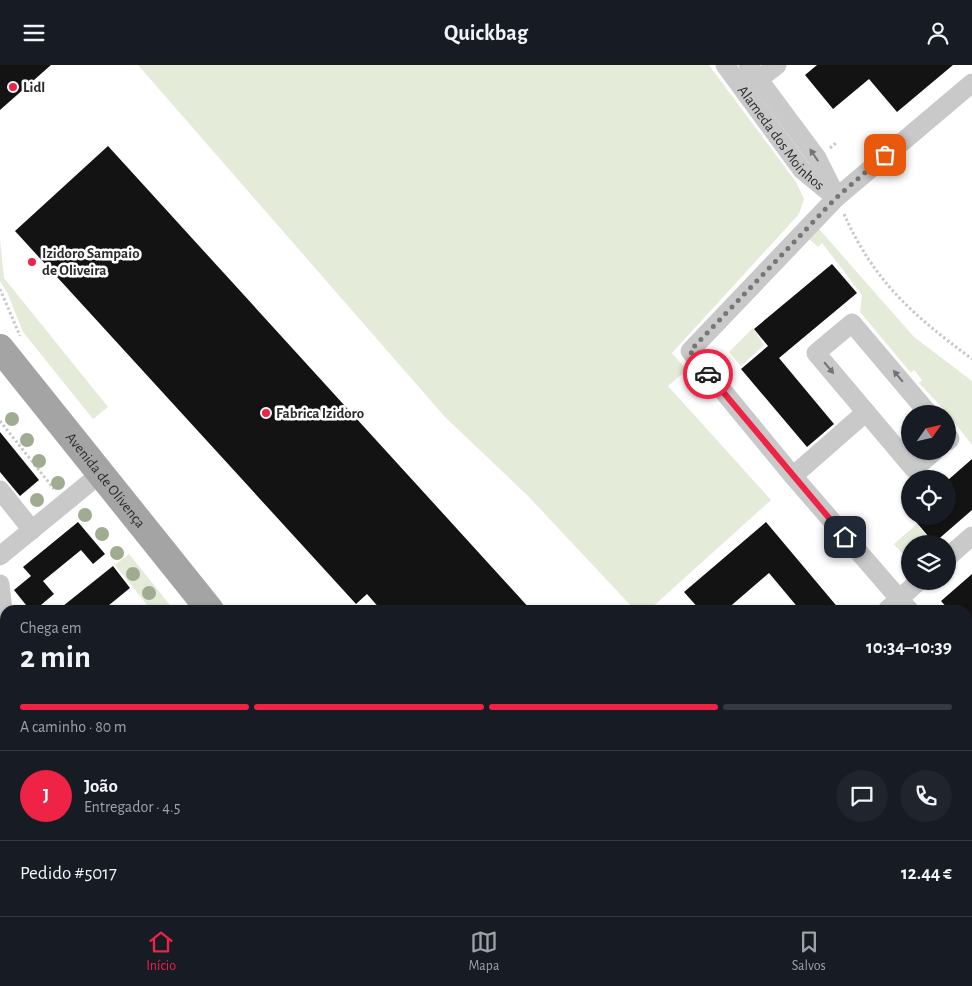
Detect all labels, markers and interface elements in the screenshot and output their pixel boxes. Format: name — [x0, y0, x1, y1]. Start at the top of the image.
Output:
icon: menu — [20, 19, 48, 47]
icon: person — [924, 19, 952, 47]
text: Quickbag — [444, 22, 528, 44]
place label: Lidl — [23, 80, 45, 95]
marker: Lidl — [7, 81, 19, 93]
street label: Alameda dos Moinhos — [735, 83, 827, 193]
pin — [864, 134, 906, 176]
icon: bag — [871, 141, 899, 169]
one-way arrow — [809, 148, 819, 161]
place label: Izidoro Sampaio de Oliveira — [42, 246, 140, 278]
marker: Izidoro Sampaio de Oliveira — [26, 256, 38, 268]
courier — [683, 349, 733, 399]
icon: car — [694, 360, 722, 388]
one-way arrow — [823, 361, 834, 374]
one-way arrow — [892, 370, 903, 383]
north arrow — [901, 405, 956, 460]
map controls — [901, 405, 956, 590]
place label: Fabrica Izidoro — [276, 406, 364, 421]
marker: Fabrica Izidoro — [260, 407, 272, 419]
street label: Avenida de Olivença — [63, 430, 148, 531]
button: locate — [901, 470, 956, 525]
pin — [824, 516, 866, 558]
icon: home — [831, 523, 859, 551]
button: layers — [901, 535, 956, 590]
text: Chega em — [20, 620, 82, 636]
text: 10:34–10:39 — [866, 638, 952, 657]
text: 2 min — [20, 641, 91, 673]
text: A caminho · 80 m — [20, 719, 127, 735]
button: chat — [836, 770, 888, 822]
button: phone — [900, 770, 952, 822]
text: João — [84, 777, 118, 796]
text: J — [43, 786, 49, 805]
text: Entregador · 4.5 — [84, 799, 180, 815]
text: Pedido #5017 — [20, 864, 117, 883]
text: 12.44 € — [901, 864, 952, 883]
tab: Início — [146, 928, 176, 975]
tab: Mapa — [468, 928, 499, 975]
tab: Salvos — [792, 928, 826, 975]

